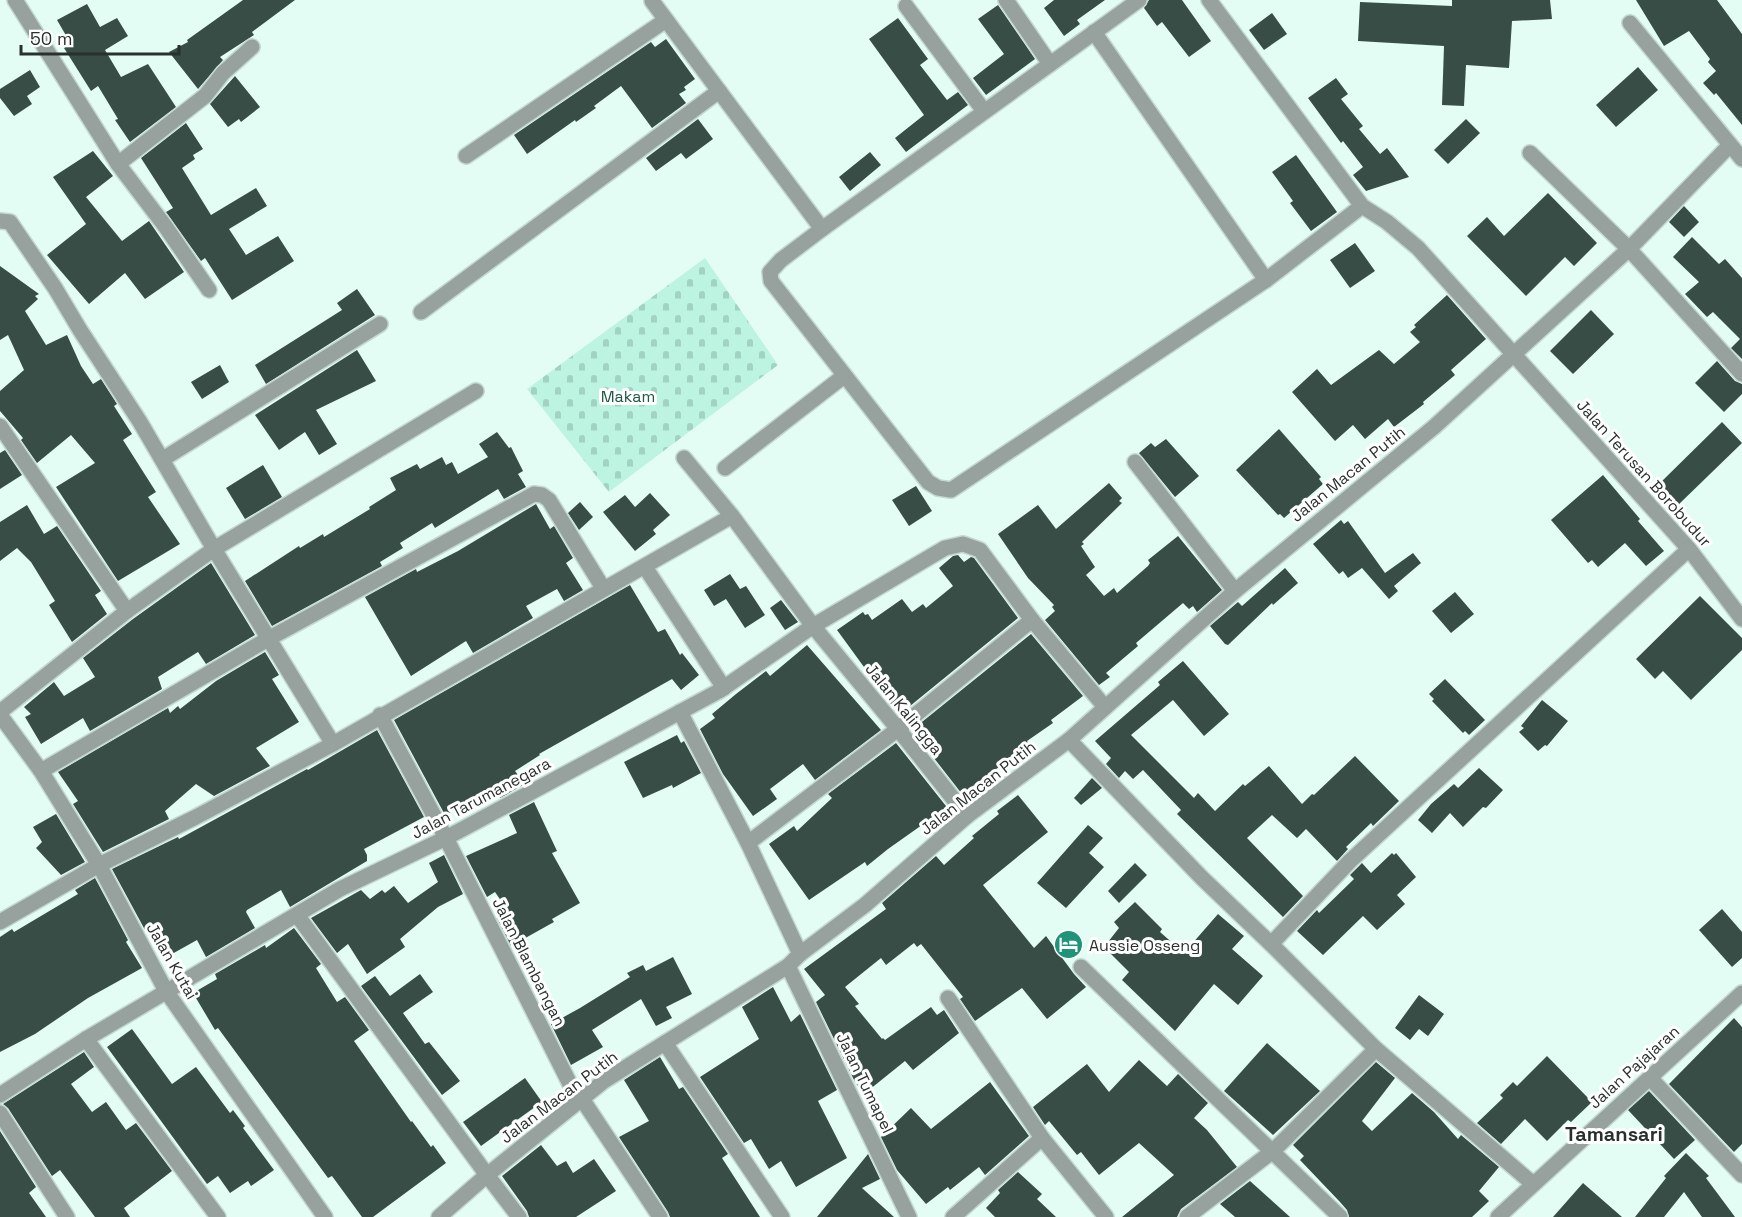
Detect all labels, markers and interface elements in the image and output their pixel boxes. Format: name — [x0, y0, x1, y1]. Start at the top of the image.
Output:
scale bar — [21, 18, 178, 56]
text: 50 m — [30, 27, 72, 50]
park label: Makam — [601, 386, 655, 407]
street label: Jalan Terusan Borobudur — [1572, 395, 1716, 551]
street label: Jalan Macan Putih — [1286, 421, 1410, 527]
street label: Jalan Kalingga — [861, 659, 947, 759]
street label: Jalan Macan Putih — [916, 736, 1040, 840]
street label: Jalan Tarumanegara — [408, 752, 554, 844]
street label: Jalan Blambangan — [488, 894, 570, 1030]
street label: Jalan Kutai — [142, 919, 202, 1003]
hotel icon: Aussie Osseng — [1052, 929, 1084, 961]
place label: Aussie Osseng — [1089, 935, 1200, 956]
street label: Jalan Pajajaran — [1584, 1021, 1684, 1113]
street label: Jalan Tumapel — [832, 1029, 898, 1137]
street label: Jalan Macan Putih — [496, 1046, 622, 1148]
district label: Tamansari — [1565, 1121, 1663, 1147]

